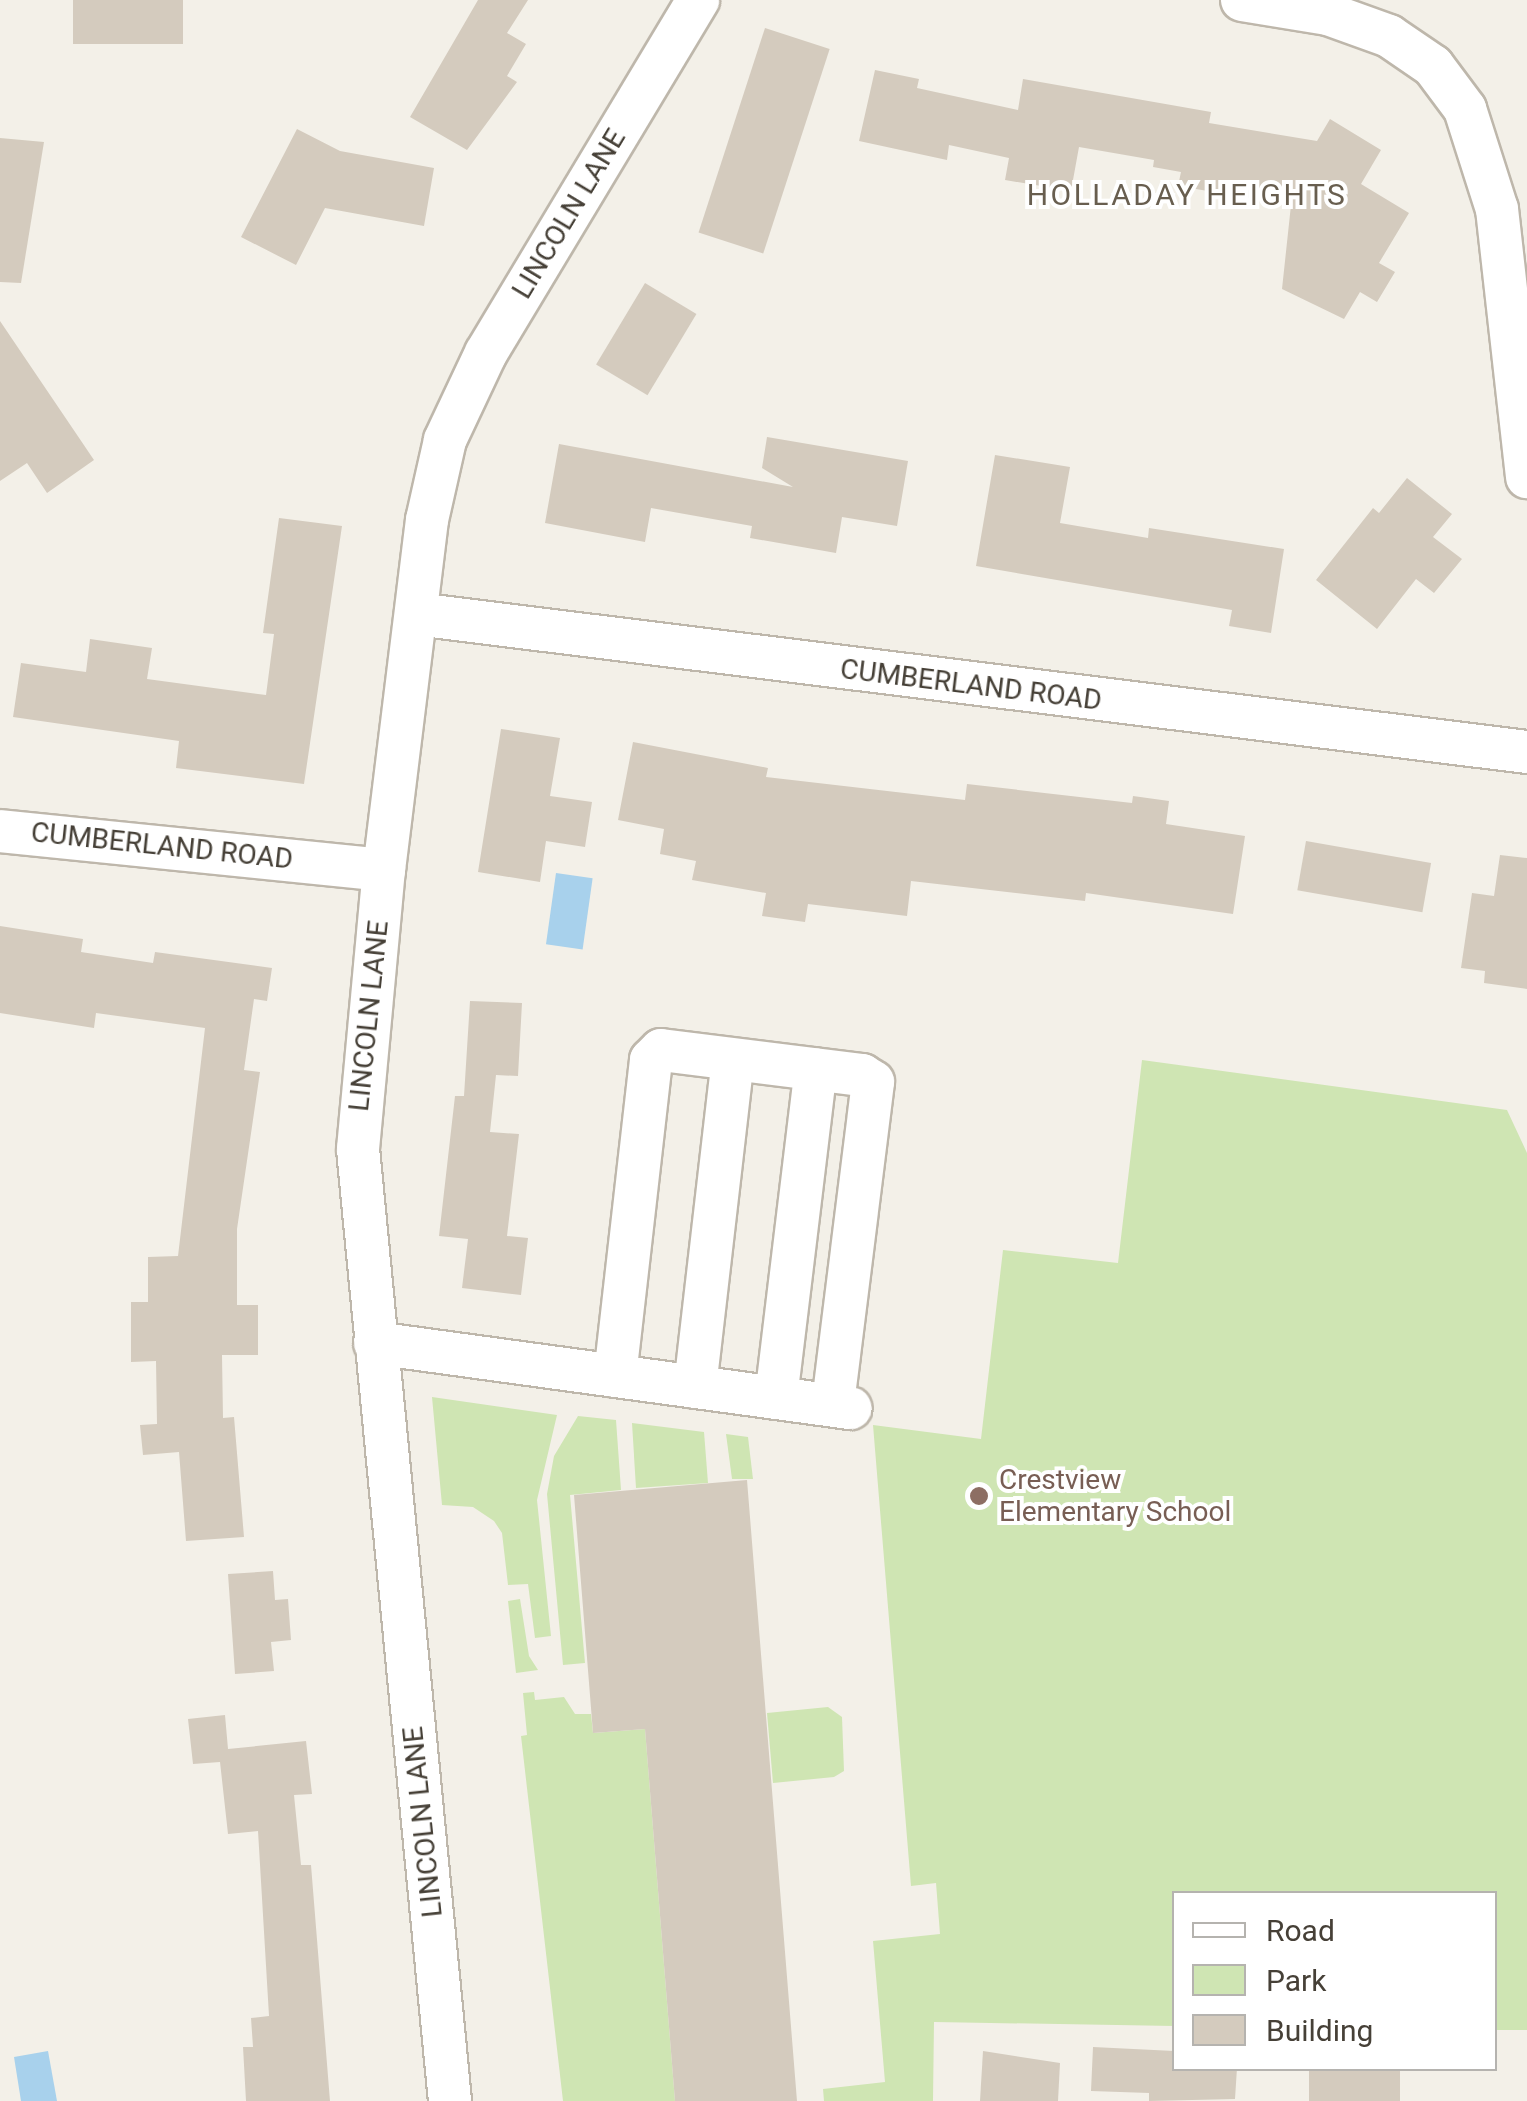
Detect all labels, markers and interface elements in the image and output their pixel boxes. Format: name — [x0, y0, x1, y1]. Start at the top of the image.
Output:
street label: LINCOLN LANE — [505, 123, 633, 305]
district label: HOLLADAY HEIGHTS — [1027, 177, 1347, 213]
street label: CUMBERLAND ROAD — [838, 652, 1104, 718]
street label: CUMBERLAND ROAD — [29, 816, 295, 876]
street label: LINCOLN LANE — [342, 919, 396, 1113]
place label: Crestview Elementary School — [999, 1463, 1231, 1529]
marker: Crestview Elementary School — [968, 1485, 990, 1507]
street label: LINCOLN LANE — [396, 1725, 450, 1919]
legend — [1172, 1891, 1497, 2071]
text: Road — [1266, 1913, 1335, 1948]
text: Park — [1266, 1963, 1326, 1998]
text: Building — [1266, 2013, 1373, 2048]

